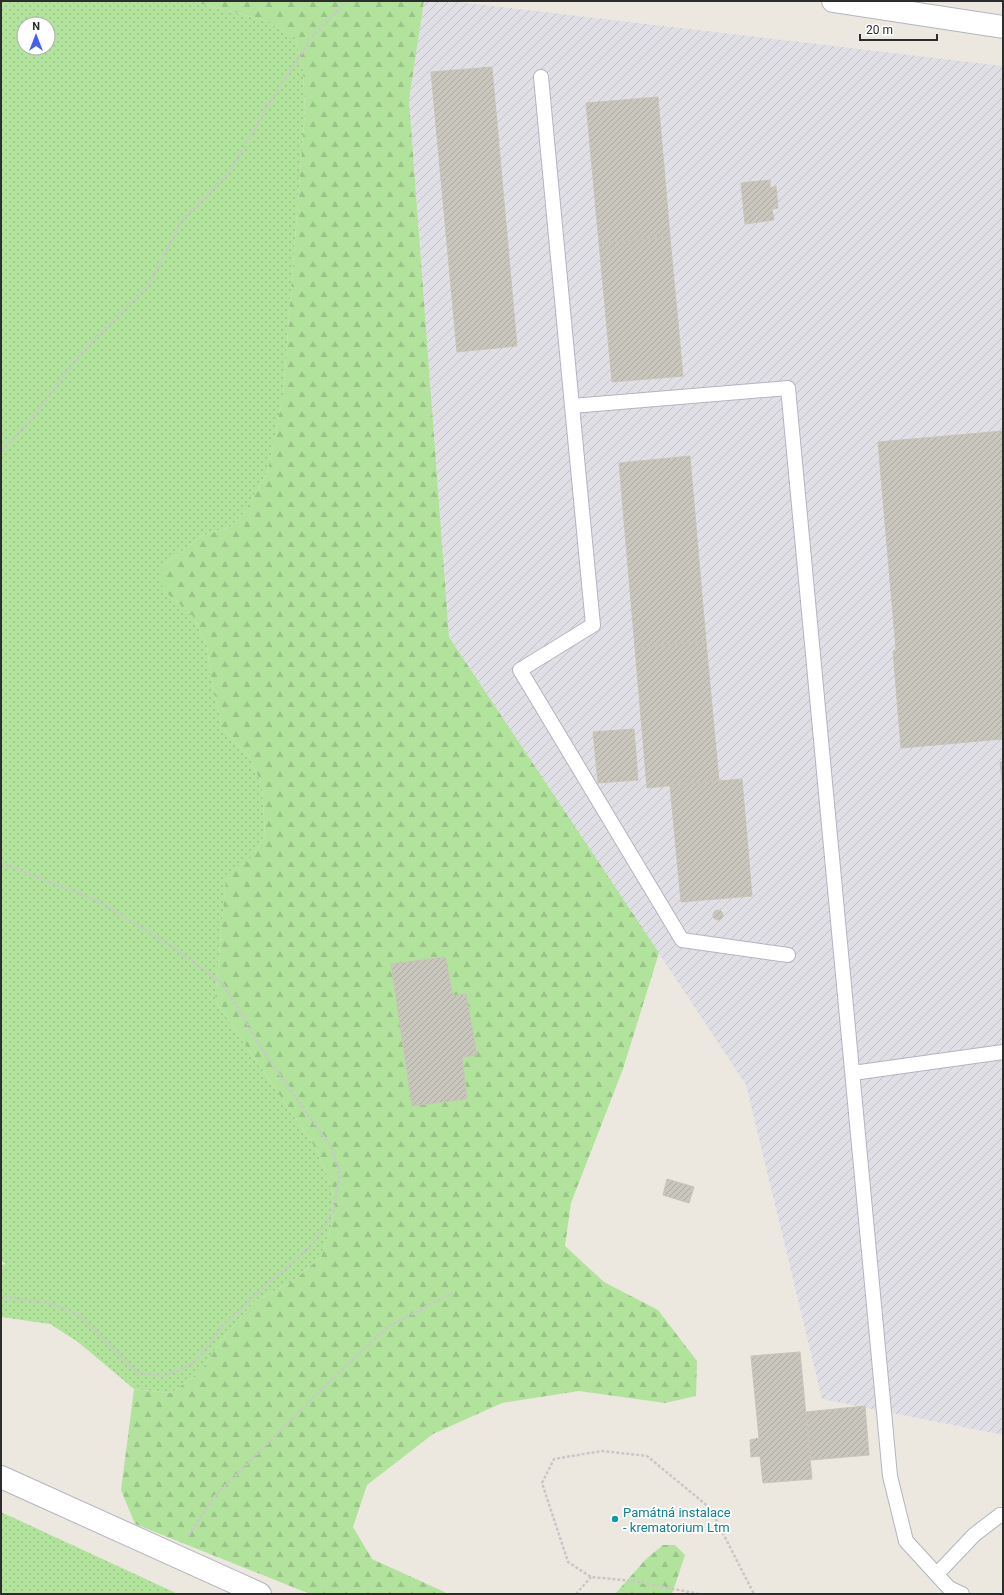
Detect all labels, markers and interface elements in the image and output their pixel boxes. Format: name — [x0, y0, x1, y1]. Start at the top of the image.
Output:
north arrow — [16, 16, 56, 56]
scale bar — [860, 16, 937, 42]
text: N — [32, 20, 40, 33]
text: 20 m — [866, 23, 893, 37]
place label: Památná instalace - krematorium Ltm — [623, 1505, 731, 1535]
marker: Památná instalace - krematorium Ltm — [610, 1514, 620, 1524]

